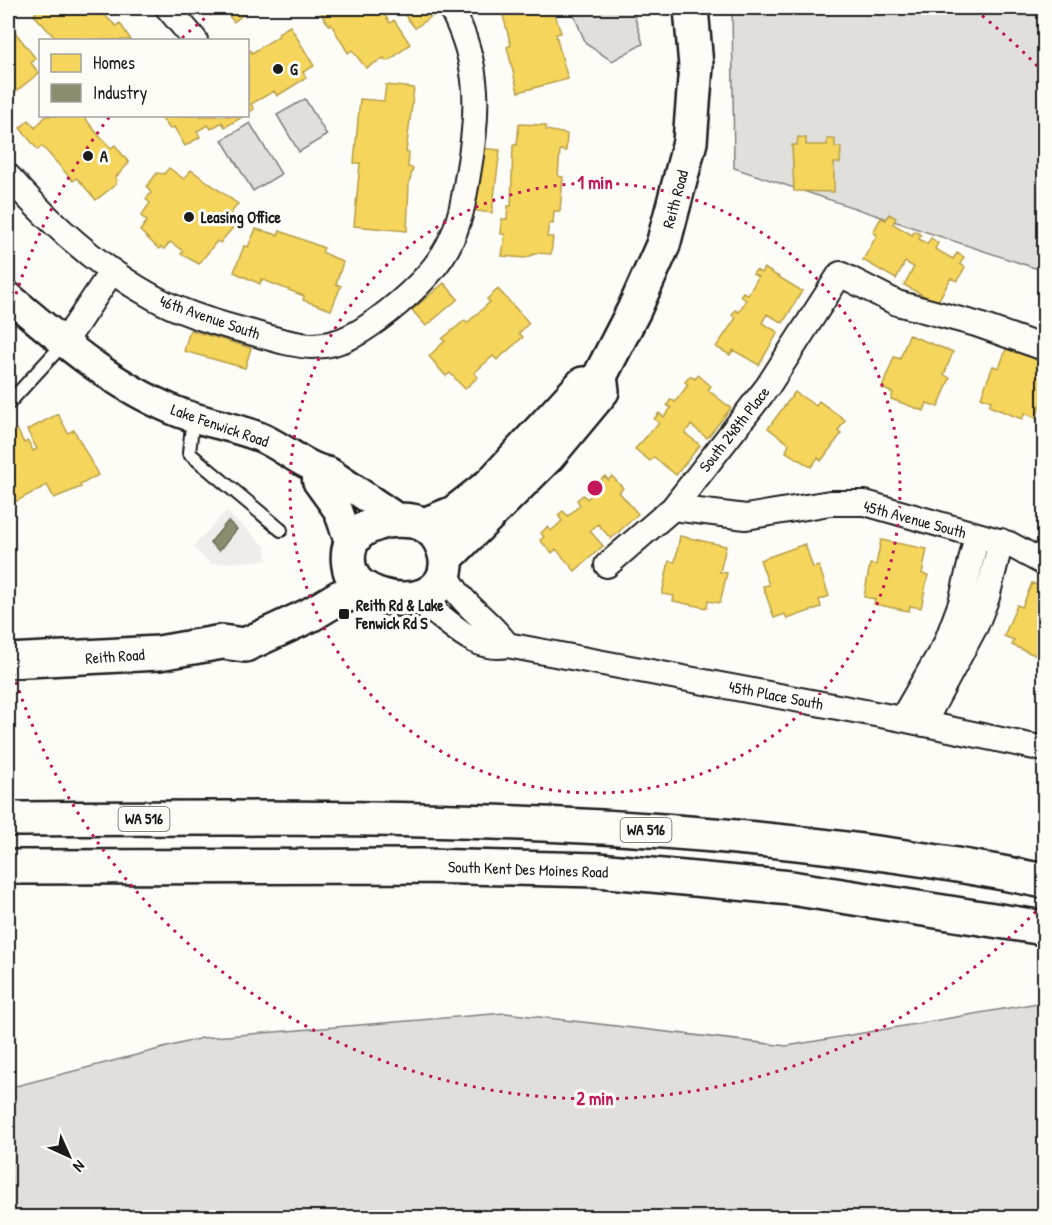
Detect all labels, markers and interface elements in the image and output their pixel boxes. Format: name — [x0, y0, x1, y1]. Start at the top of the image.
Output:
legend — [39, 39, 249, 117]
text: Homes — [93, 50, 135, 75]
place label: G — [290, 58, 298, 80]
marker: G — [271, 62, 285, 76]
text: Industry — [93, 80, 148, 105]
place label: A — [100, 145, 108, 167]
marker: A — [81, 149, 95, 163]
street label: Reith Road — [657, 167, 693, 231]
text: 1 min — [577, 170, 613, 195]
place label: Leasing Office — [201, 206, 281, 229]
marker: Leasing Office — [182, 210, 196, 224]
street label: 46th Avenue South — [157, 290, 263, 345]
street label: South 248th Place — [694, 381, 775, 476]
street label: Lake Fenwick Road — [168, 398, 272, 452]
centre of rings — [585, 478, 605, 498]
street label: 45th Avenue South — [861, 495, 969, 543]
place label: Reith Rd & Lake Fenwick Rd S — [355, 594, 444, 634]
marker: Reith Rd & Lake Fenwick Rd S — [337, 607, 351, 621]
street label: Reith Road — [85, 643, 145, 669]
street label: 45th Place South — [727, 675, 825, 715]
road number: WA 516 — [118, 807, 170, 831]
road number: WA 516 — [620, 818, 672, 842]
street label: South Kent Des Moines Road — [448, 855, 608, 883]
text: 2 min — [577, 1086, 613, 1111]
north arrow — [39, 1126, 99, 1186]
text: N — [68, 1156, 90, 1178]

